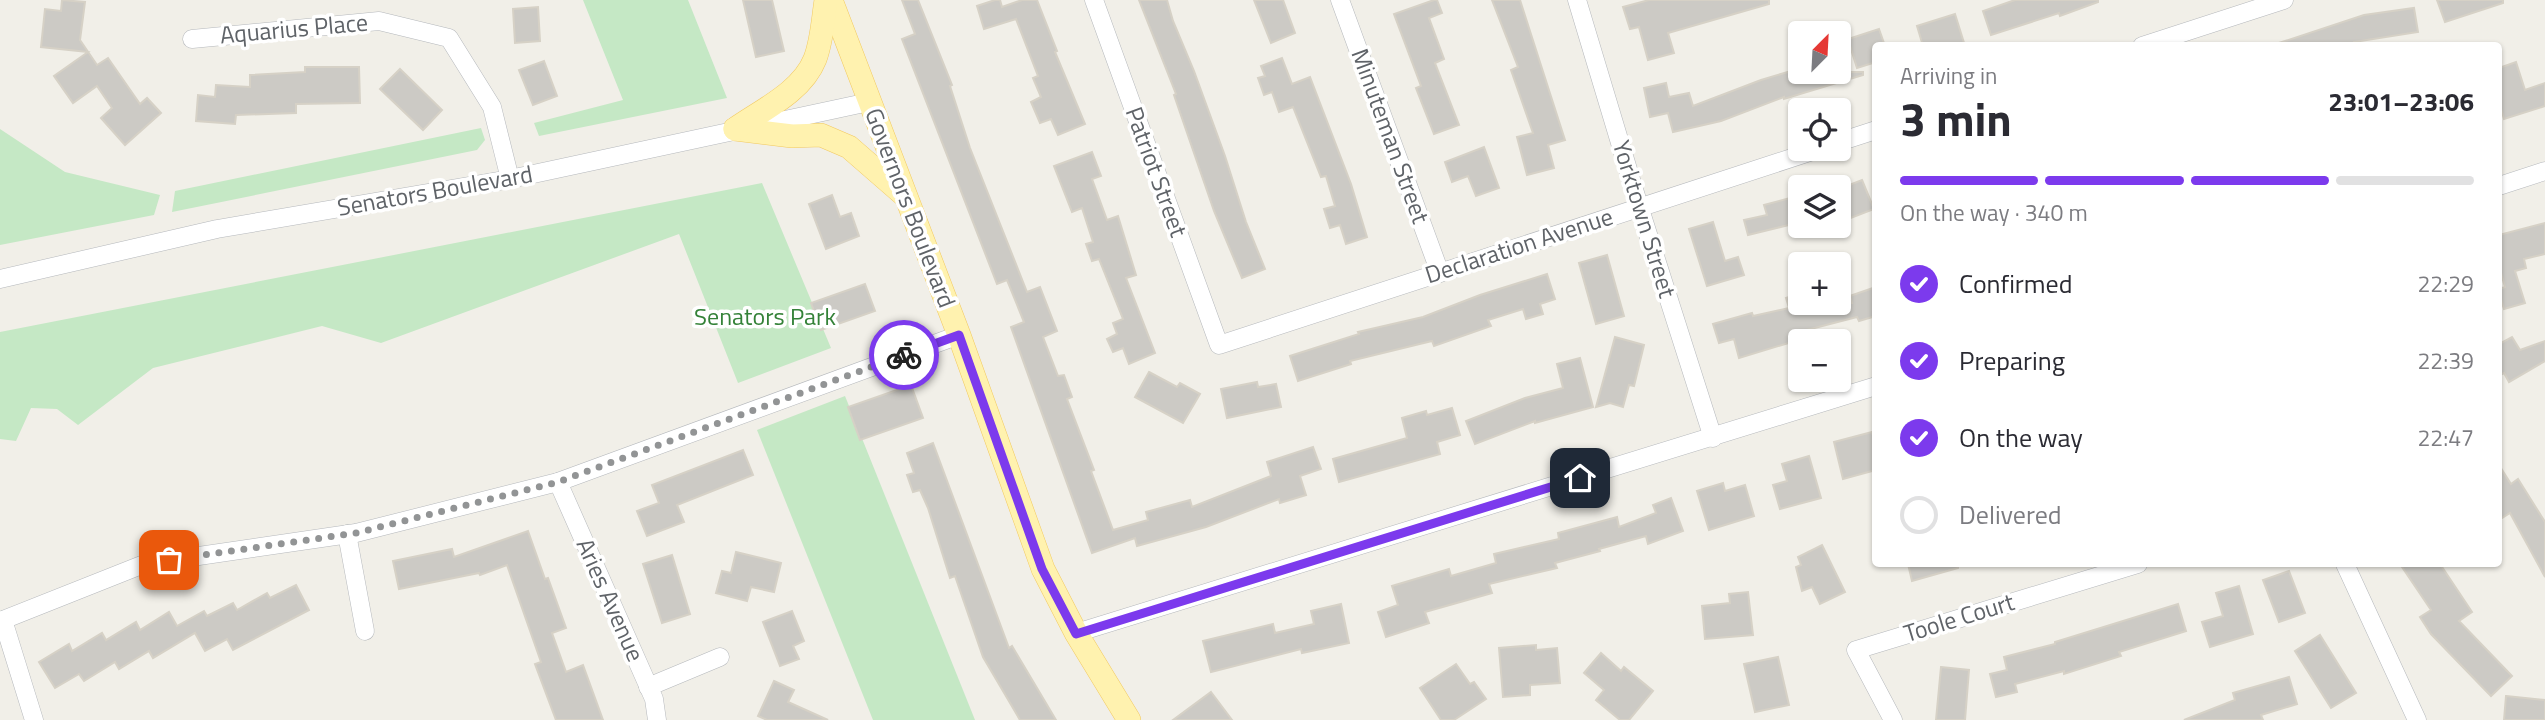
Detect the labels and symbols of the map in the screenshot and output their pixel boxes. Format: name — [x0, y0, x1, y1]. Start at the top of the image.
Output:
street label: Aquarius Place — [218, 4, 369, 52]
north arrow — [1788, 21, 1852, 84]
street label: Minuteman Street — [1343, 43, 1439, 229]
street label: Patriot Street — [1117, 101, 1197, 242]
street label: Governors Boulevard — [856, 103, 966, 313]
street label: Yorktown Street — [1604, 135, 1686, 302]
street label: Senators Boulevard — [334, 155, 535, 225]
street label: Declaration Avenue — [1420, 198, 1617, 292]
park label: Senators Park — [694, 298, 836, 334]
courier — [869, 320, 939, 390]
pin — [1550, 448, 1610, 508]
pin — [139, 530, 199, 590]
street label: Aries Avenue — [568, 532, 654, 667]
street label: Toole Court — [1899, 583, 2019, 651]

